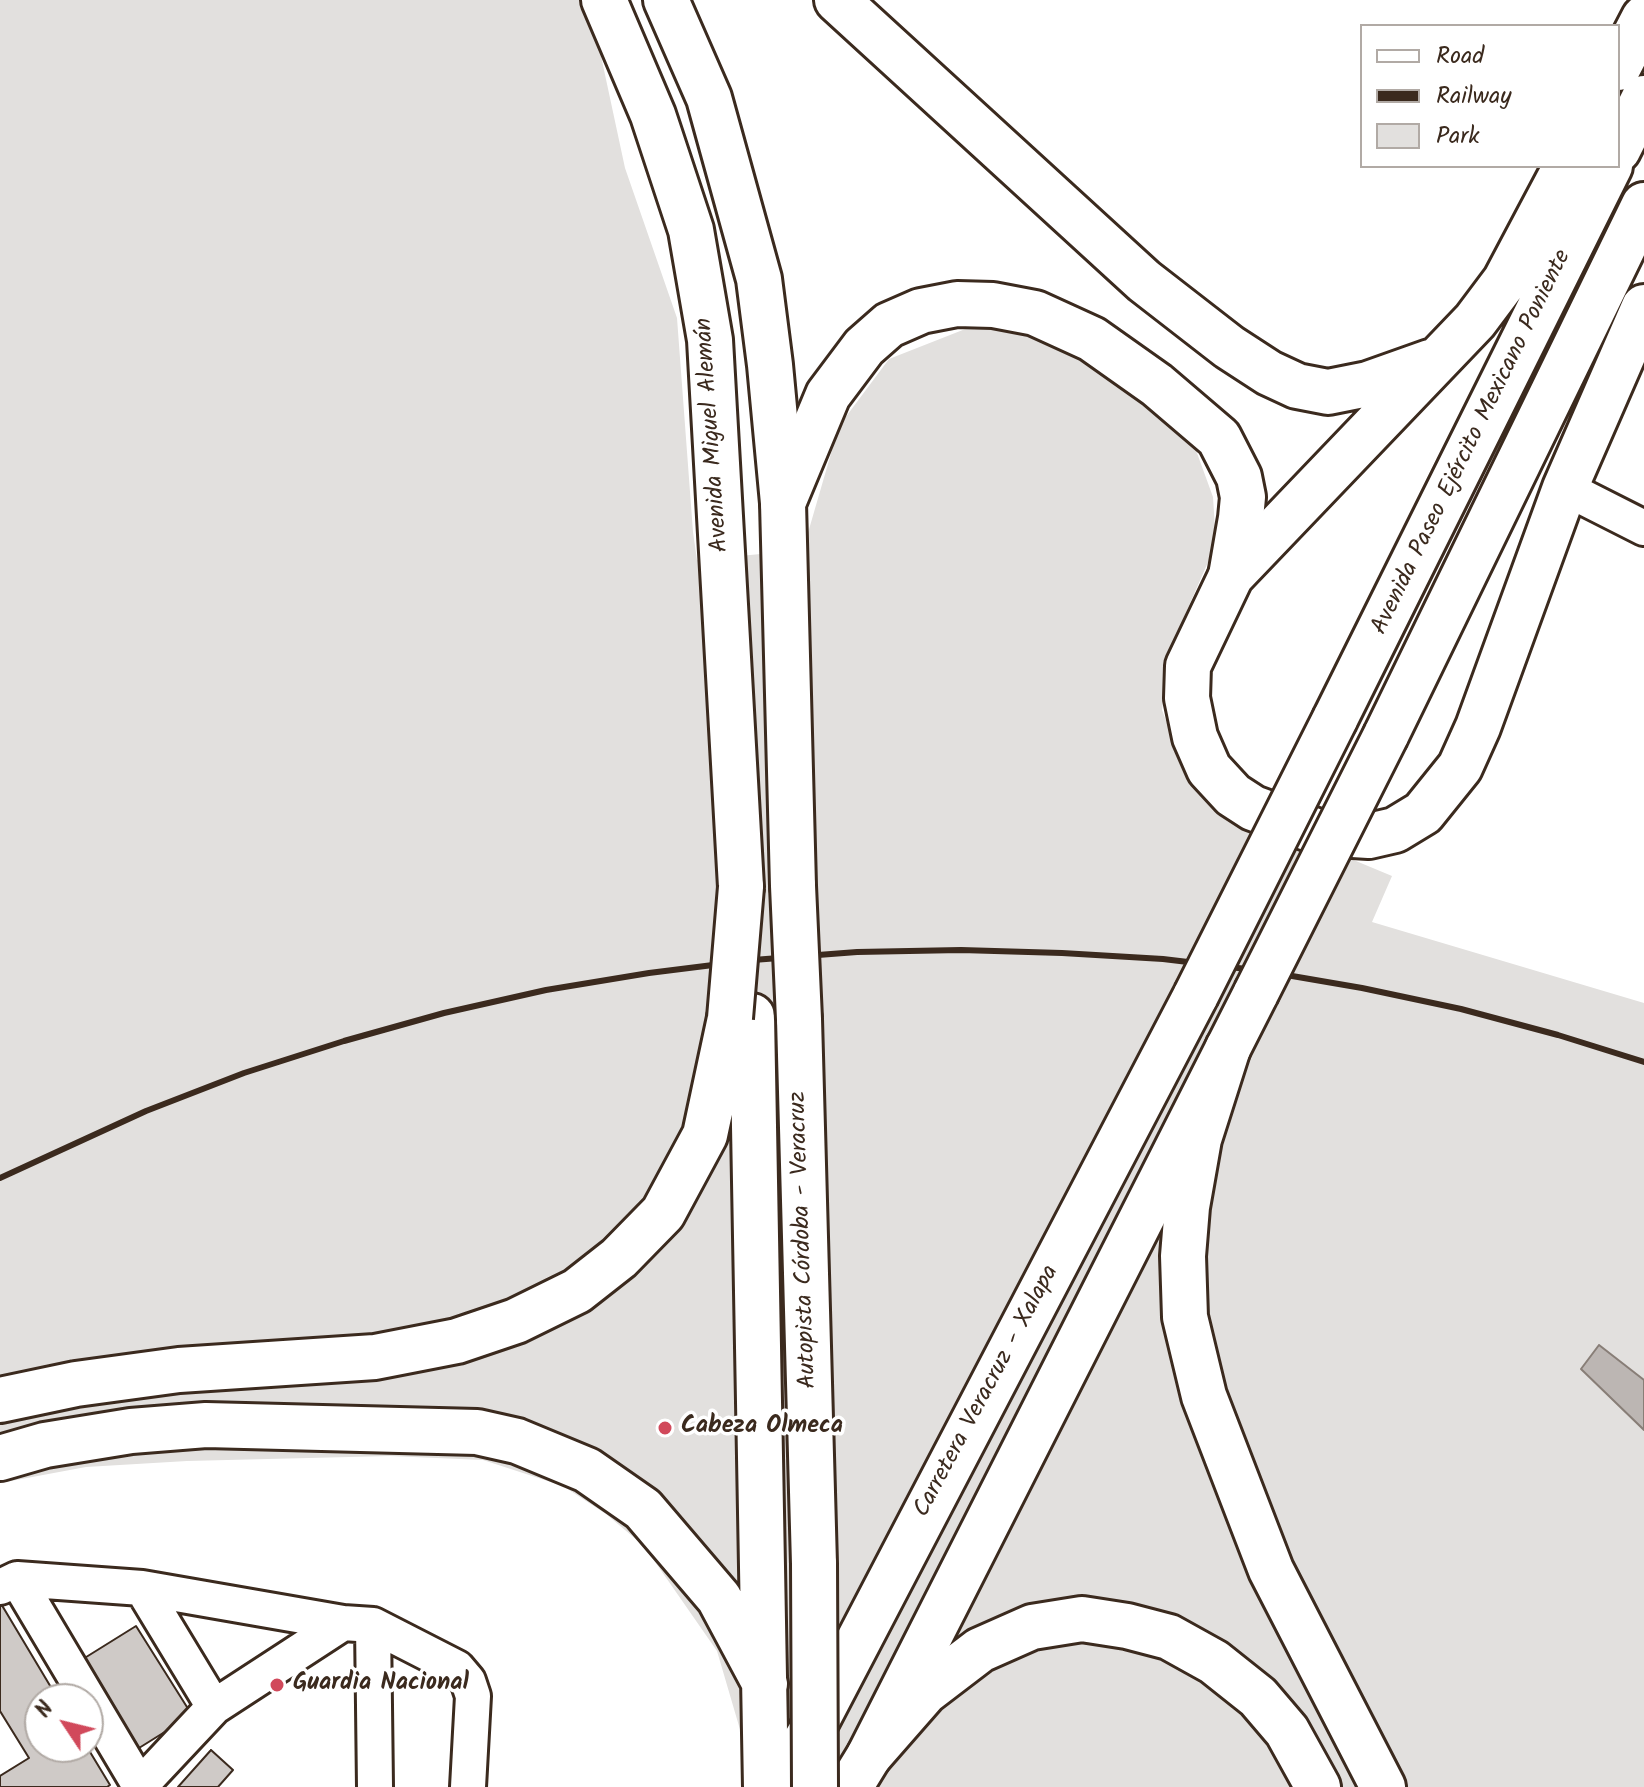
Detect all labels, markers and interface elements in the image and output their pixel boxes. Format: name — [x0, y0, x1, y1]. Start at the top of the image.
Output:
legend — [1360, 24, 1620, 168]
text: Road — [1436, 37, 1484, 76]
text: Railway — [1436, 77, 1512, 116]
text: Park — [1436, 117, 1480, 156]
street label: Avenida Paseo Ejército Mexicano Poniente — [1367, 246, 1579, 640]
street label: Avenida Miguel Alemán — [691, 317, 737, 553]
street label: Autopista Córdoba - Veracruz — [785, 1091, 825, 1389]
street label: Carretera Veracruz - Xalapa — [909, 1261, 1067, 1523]
place label: Cabeza Olmeca — [681, 1414, 843, 1442]
marker: Cabeza Olmeca — [656, 1419, 674, 1437]
place label: Guardia Nacional — [293, 1671, 469, 1699]
marker: Guardia Nacional — [268, 1676, 286, 1694]
north arrow — [24, 1683, 104, 1763]
text: N — [27, 1694, 64, 1726]

